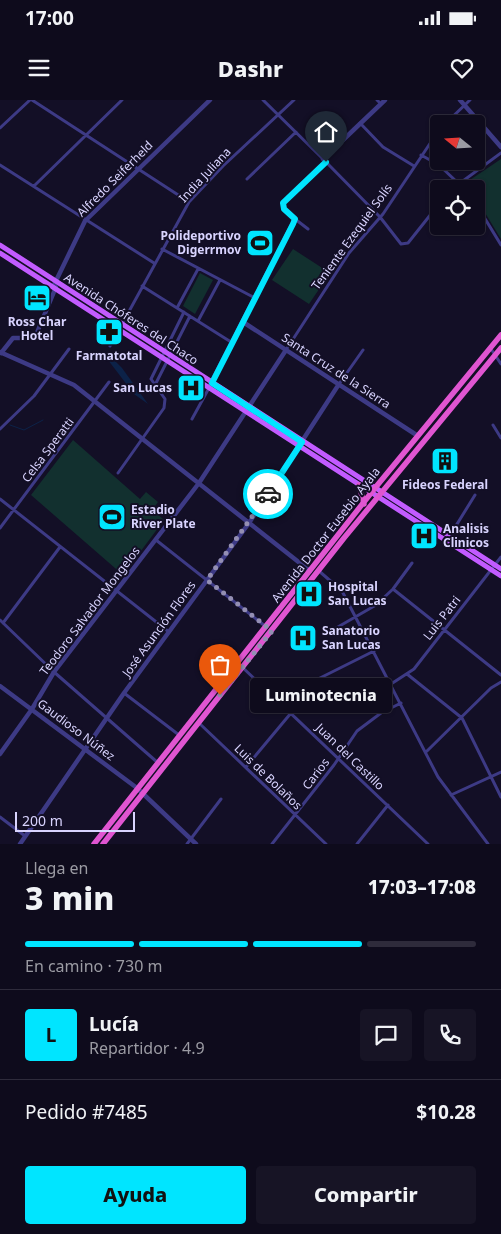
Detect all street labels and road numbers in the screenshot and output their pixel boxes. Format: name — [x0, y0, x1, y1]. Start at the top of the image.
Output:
street label: Alfredo Seiferheld — [73, 137, 156, 220]
street label: India Juliana — [175, 143, 235, 206]
street label: Teniente Ezequiel Solís — [307, 180, 396, 293]
street label: Avenida Chóferes del Chaco — [61, 269, 202, 368]
street label: Santa Cruz de la Sierra — [279, 329, 394, 412]
street label: Celsa Speratti — [18, 414, 78, 486]
street label: Avenida Doctor Eusebio Ayala — [267, 463, 384, 606]
street label: Teodoro Salvador Mongelos — [35, 543, 144, 679]
street label: José Asunción Flores — [117, 577, 199, 681]
street label: Luis Patri — [419, 592, 464, 643]
street label: Gaudioso Núñez — [34, 695, 119, 765]
street label: Juan del Castillo — [312, 719, 388, 794]
street label: Luis de Bolaños — [231, 740, 306, 814]
street label: Carios — [298, 754, 333, 793]

